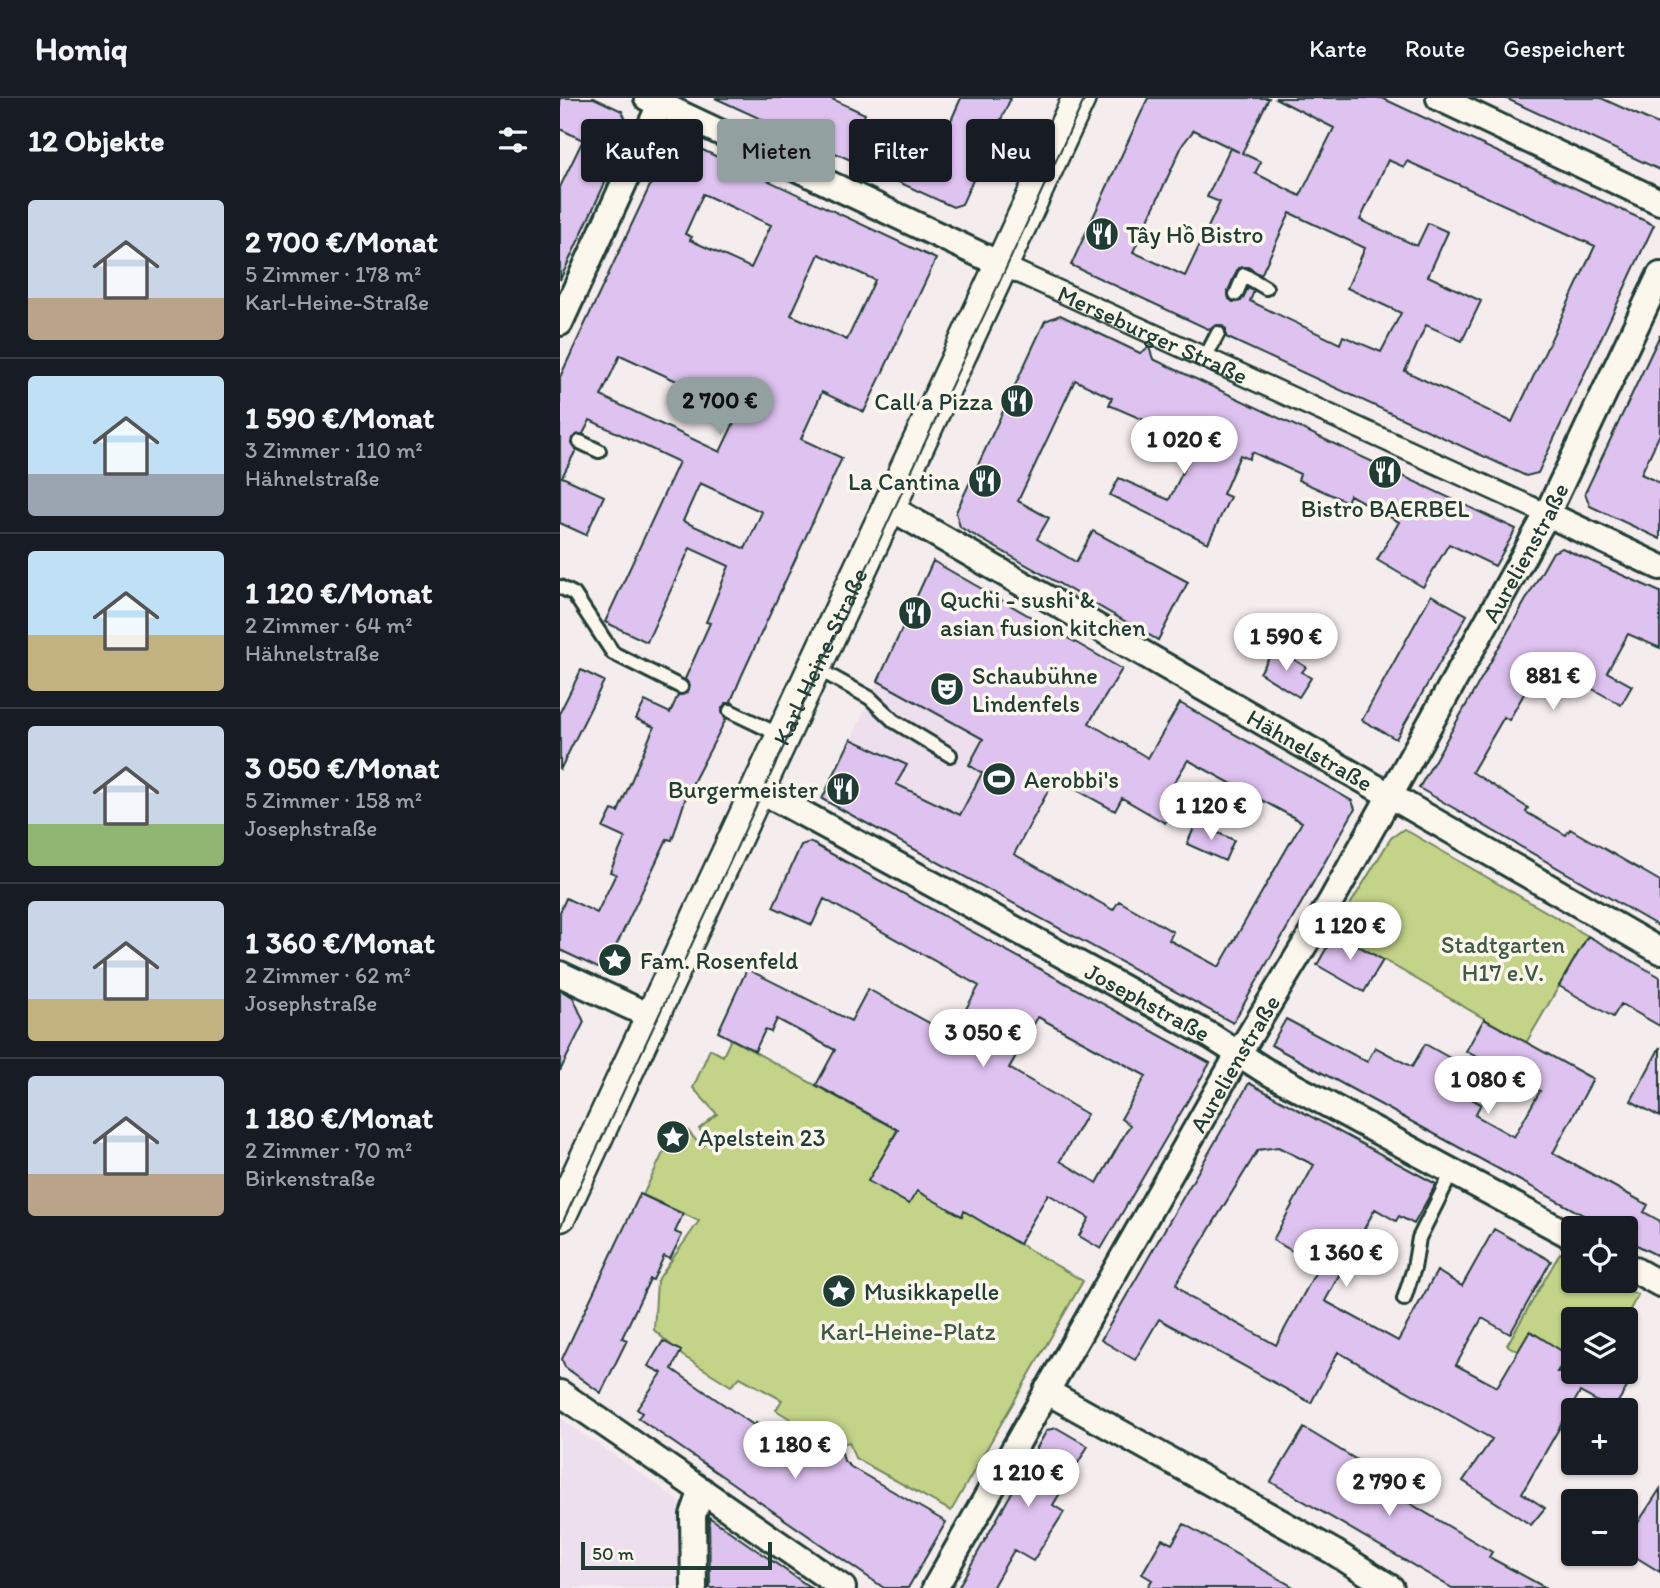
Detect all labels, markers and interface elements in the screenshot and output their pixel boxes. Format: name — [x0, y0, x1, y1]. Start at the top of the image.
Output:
text: Homiq — [35, 29, 128, 68]
text: Karte — [1309, 34, 1367, 63]
text: Route — [1405, 34, 1465, 63]
text: Gespeichert — [1503, 34, 1625, 63]
chip: Kaufen — [581, 119, 703, 182]
chip: Mieten — [717, 119, 835, 182]
chip: Filter — [849, 119, 952, 182]
chip: Neu — [966, 119, 1055, 182]
icon: filters — [494, 121, 532, 159]
text: 12 Objekte — [28, 122, 165, 159]
restaurant icon: Tây Hồ Bistro — [1083, 215, 1121, 253]
place label: Tây Hồ Bistro — [1126, 220, 1263, 249]
text: 2 700 €/Monat — [245, 223, 438, 260]
icon: home — [84, 228, 168, 312]
text: 5 Zimmer · 178 m² — [245, 260, 421, 288]
street label: Merseburger Straße — [1053, 278, 1253, 390]
text: Karl-Heine-Straße — [245, 288, 429, 316]
pin: 2 700 € — [655, 378, 785, 437]
restaurant icon: Call a Pizza — [998, 382, 1036, 420]
text: 2 700 € — [682, 386, 758, 414]
place label: Call a Pizza — [874, 387, 993, 416]
text: 1 590 €/Monat — [245, 399, 434, 436]
icon: home — [84, 404, 168, 488]
pin: 1 020 € — [1119, 416, 1249, 476]
text: 1 020 € — [1147, 425, 1221, 453]
text: 3 Zimmer · 110 m² — [245, 436, 423, 464]
restaurant icon: Bistro BAERBEL — [1366, 453, 1404, 491]
restaurant icon: La Cantina — [966, 462, 1004, 500]
text: Hähnelstraße — [245, 464, 379, 492]
place label: La Cantina — [848, 467, 960, 496]
street label: Aurelienstraße — [1475, 478, 1574, 627]
place label: Bistro BAERBEL — [1301, 494, 1469, 523]
street label: Karl-Heine-Straße — [766, 563, 873, 750]
text: 1 120 €/Monat — [245, 574, 432, 611]
icon: home — [84, 579, 168, 663]
place label: Quchi - sushi & asian fusion kitchen — [940, 585, 1146, 642]
restaurant icon: Quchi - sushi & asian fusion kitchen — [896, 594, 934, 632]
text: 2 Zimmer · 64 m² — [245, 611, 413, 639]
pin: 1 590 € — [1221, 614, 1351, 673]
text: 1 590 € — [1250, 622, 1322, 650]
text: Hähnelstraße — [245, 639, 379, 667]
pin: 881 € — [1504, 652, 1602, 712]
place label: Schaubühne Lindenfels — [972, 661, 1098, 718]
text: 881 € — [1526, 661, 1580, 689]
theatre icon: Schaubühne Lindenfels — [928, 670, 966, 708]
street label: Hähnelstraße — [1242, 702, 1378, 797]
text: 3 050 €/Monat — [245, 749, 439, 786]
icon: home — [84, 754, 168, 838]
sports icon: Aerobbi's — [980, 760, 1018, 798]
place label: Aerobbi's — [1024, 765, 1119, 794]
restaurant icon: Burgermeister — [824, 770, 862, 808]
place label: Burgermeister — [668, 775, 818, 804]
pin: 1 120 € — [1146, 782, 1276, 842]
text: 5 Zimmer · 158 m² — [245, 786, 422, 814]
text: 1 120 € — [1175, 791, 1247, 819]
text: Josephstraße — [245, 814, 377, 842]
pin: 1 120 € — [1285, 902, 1415, 962]
text: 1 120 € — [1314, 911, 1386, 939]
text: 1 360 €/Monat — [245, 924, 435, 961]
icon: home — [84, 929, 168, 1013]
park label: Stadtgarten H17 e.V. — [1441, 930, 1566, 987]
place icon: Fam. Rosenfeld — [596, 941, 634, 979]
place label: Fam. Rosenfeld — [640, 946, 798, 975]
street label: Josephstraße — [1080, 956, 1215, 1047]
text: 2 Zimmer · 62 m² — [245, 961, 411, 989]
text: Josephstraße — [245, 989, 377, 1017]
street label: Aurelienstraße — [1183, 989, 1286, 1137]
pin: 3 050 € — [918, 1010, 1048, 1069]
text: 3 050 € — [945, 1018, 1021, 1046]
pin: 1 080 € — [1423, 1056, 1553, 1116]
text: 1 080 € — [1450, 1065, 1526, 1093]
text: 1 180 €/Monat — [245, 1099, 433, 1136]
icon: home — [84, 1104, 168, 1188]
place icon: Apelstein 23 — [654, 1118, 692, 1156]
place label: Apelstein 23 — [698, 1123, 826, 1152]
text: 2 Zimmer · 70 m² — [245, 1136, 412, 1164]
text: Birkenstraße — [245, 1164, 376, 1192]
map controls — [1561, 1216, 1638, 1566]
button: locate — [1561, 1216, 1638, 1293]
pin: 1 360 € — [1281, 1230, 1411, 1289]
text: 1 360 € — [1309, 1238, 1383, 1266]
place icon: Musikkapelle — [820, 1272, 858, 1310]
place label: Musikkapelle — [864, 1277, 999, 1306]
button: layers — [1561, 1307, 1638, 1384]
park label: Karl-Heine-Platz — [820, 1317, 996, 1346]
button: + — [1561, 1398, 1638, 1475]
pin: 1 180 € — [730, 1422, 860, 1481]
text: 1 180 € — [759, 1430, 831, 1458]
pin: 1 210 € — [963, 1450, 1093, 1509]
text: 1 210 € — [992, 1458, 1064, 1486]
pin: 2 790 € — [1324, 1458, 1454, 1518]
text: 2 790 € — [1352, 1467, 1426, 1495]
button: − — [1561, 1489, 1638, 1566]
scale bar — [581, 1539, 772, 1571]
text: 50 m — [592, 1542, 634, 1565]

